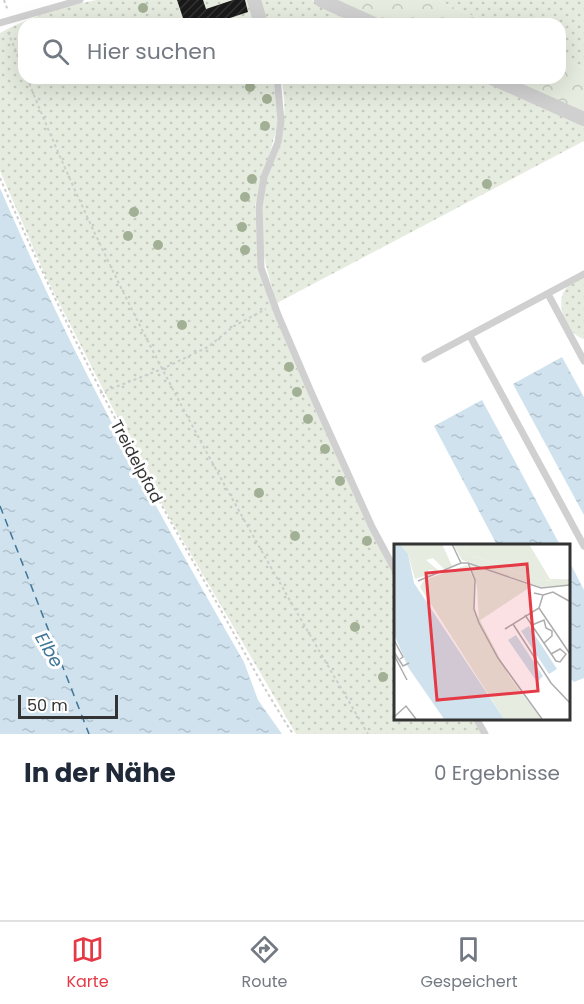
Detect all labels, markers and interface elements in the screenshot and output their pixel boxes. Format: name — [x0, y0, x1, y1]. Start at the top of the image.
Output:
search box — [18, 18, 566, 84]
icon: search — [39, 35, 72, 68]
text: Hier suchen — [87, 36, 216, 67]
street label: Treidelpfad — [105, 416, 168, 507]
inset map — [394, 544, 569, 719]
water label: Elbe — [29, 627, 70, 672]
scale bar — [18, 692, 118, 720]
text: 50 m — [27, 694, 68, 717]
text: In der Nähe — [24, 755, 176, 791]
text: 0 Ergebnisse — [434, 759, 560, 787]
tab: Karte — [66, 933, 109, 994]
tab: Route — [242, 933, 288, 994]
tab: Gespeichert — [420, 933, 518, 994]

